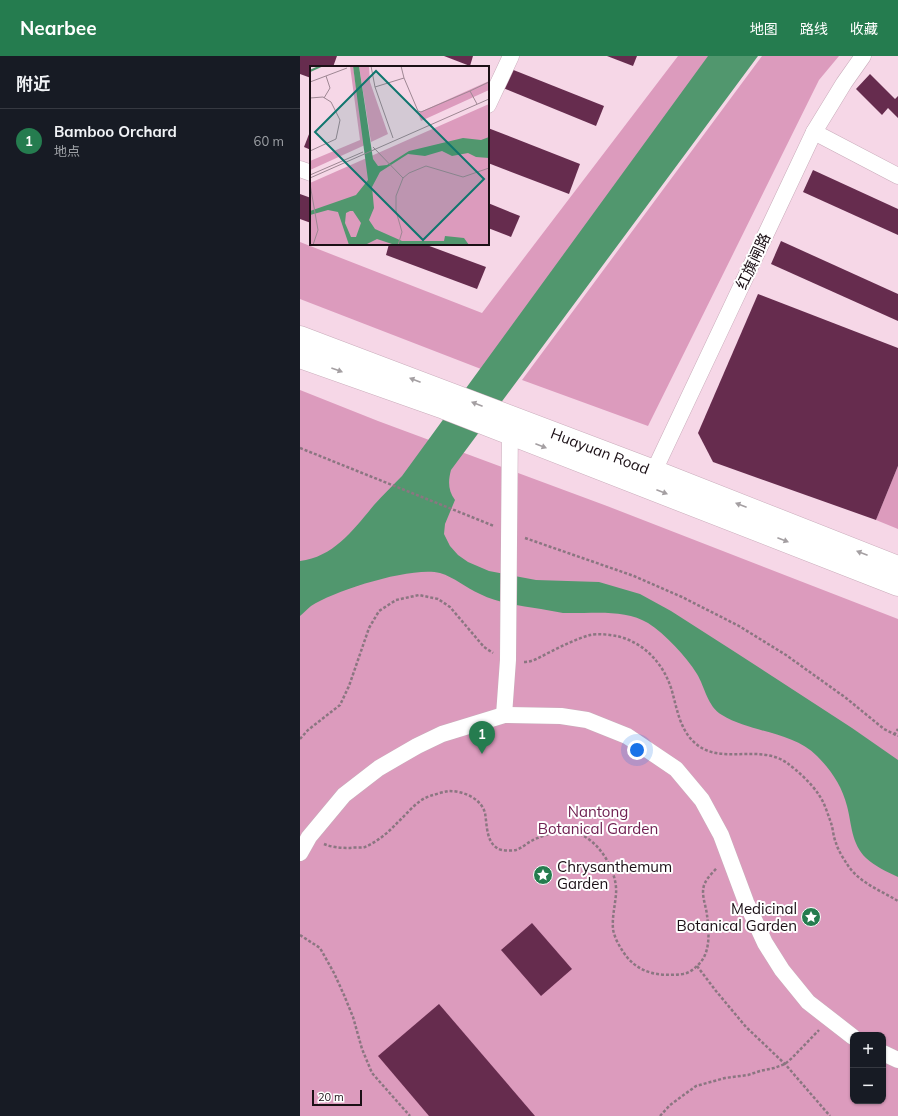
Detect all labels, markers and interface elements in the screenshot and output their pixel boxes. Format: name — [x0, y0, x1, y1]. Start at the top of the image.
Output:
text: Nearbee — [20, 16, 97, 40]
text: 地图 — [750, 20, 778, 38]
text: 路线 — [800, 20, 828, 38]
text: 收藏 — [850, 20, 878, 38]
inset map — [310, 66, 489, 245]
text: 附近 — [16, 73, 50, 94]
text: Bamboo Orchard — [54, 122, 177, 141]
text: 1 — [25, 133, 33, 149]
text: 60 m — [254, 133, 284, 149]
text: 地点 — [54, 143, 80, 159]
street label: 红旗闸路 — [732, 230, 774, 292]
one-way arrow — [331, 368, 343, 374]
one-way arrow — [408, 377, 420, 383]
one-way arrow — [470, 400, 482, 406]
street label: Huayuan Road — [548, 423, 652, 479]
one-way arrow — [535, 444, 547, 450]
one-way arrow — [657, 490, 669, 496]
one-way arrow — [734, 502, 746, 508]
one-way arrow — [778, 537, 790, 543]
one-way arrow — [856, 550, 867, 556]
pin: 1 — [469, 721, 495, 754]
your location — [627, 740, 647, 760]
park label: Nantong Botanical Garden — [538, 802, 658, 838]
place label: Chrysanthemum Garden — [557, 857, 672, 893]
place icon: Chrysanthemum Garden — [532, 864, 554, 886]
place label: Medicinal Botanical Garden — [677, 899, 797, 935]
place icon: Medicinal Botanical Garden — [800, 906, 822, 928]
map controls — [850, 1032, 886, 1104]
button: + — [850, 1032, 886, 1068]
button: − — [850, 1068, 886, 1104]
scale bar — [312, 1088, 362, 1107]
text: 20 m — [318, 1090, 344, 1104]

